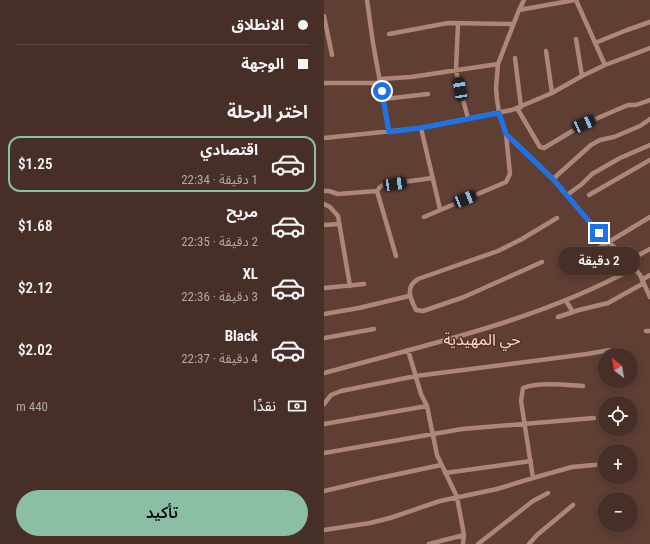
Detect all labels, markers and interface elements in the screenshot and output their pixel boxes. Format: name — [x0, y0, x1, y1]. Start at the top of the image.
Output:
text: الانطلاق — [232, 16, 284, 34]
text: الوجهة — [241, 55, 284, 73]
car — [452, 76, 468, 102]
route start — [373, 82, 391, 100]
text: اختر الرحلة — [227, 101, 308, 122]
car — [571, 114, 597, 134]
text: اقتصادي — [200, 141, 258, 159]
icon: car — [270, 146, 306, 182]
text: $1.25 — [18, 155, 52, 173]
text: 1 دقيقة · 22:34 — [181, 172, 258, 187]
car — [382, 176, 408, 192]
car — [452, 189, 478, 209]
text: مريح — [226, 203, 258, 221]
icon: car — [270, 208, 306, 244]
text: $1.68 — [18, 217, 52, 235]
route end — [590, 224, 608, 242]
text: 2 دقيقة · 22:35 — [181, 234, 258, 249]
callout: 2 دقيقة — [558, 247, 640, 275]
text: 2 دقيقة — [578, 253, 620, 268]
text: XL — [242, 265, 258, 283]
icon: car — [270, 270, 306, 306]
text: $2.12 — [18, 279, 52, 297]
text: 3 دقيقة · 22:36 — [181, 289, 258, 304]
text: Black — [225, 327, 258, 345]
district label: حي المهيدية — [443, 330, 521, 351]
icon: car — [270, 332, 306, 368]
text: $2.02 — [18, 341, 52, 359]
north arrow — [598, 348, 638, 388]
map controls — [598, 348, 638, 532]
text: 4 دقيقة · 22:37 — [181, 351, 258, 366]
icon: cash — [286, 395, 308, 417]
button: locate — [598, 396, 638, 436]
text: نقدًا — [253, 397, 276, 415]
text: 440 m — [16, 399, 48, 414]
button: + — [598, 444, 638, 484]
button: تأكيد — [16, 490, 308, 536]
button: − — [598, 492, 638, 532]

